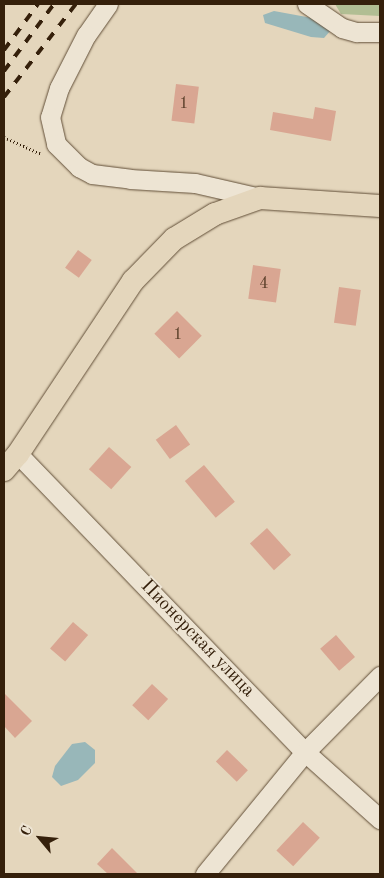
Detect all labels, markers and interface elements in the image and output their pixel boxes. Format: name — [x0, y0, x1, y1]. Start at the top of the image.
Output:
house number: 1 — [179, 94, 189, 114]
house number: 4 — [259, 274, 269, 294]
house number: 1 — [173, 325, 183, 345]
street label: Пионерская улица — [135, 575, 259, 703]
north arrow — [15, 813, 65, 863]
text: С — [18, 824, 35, 838]

